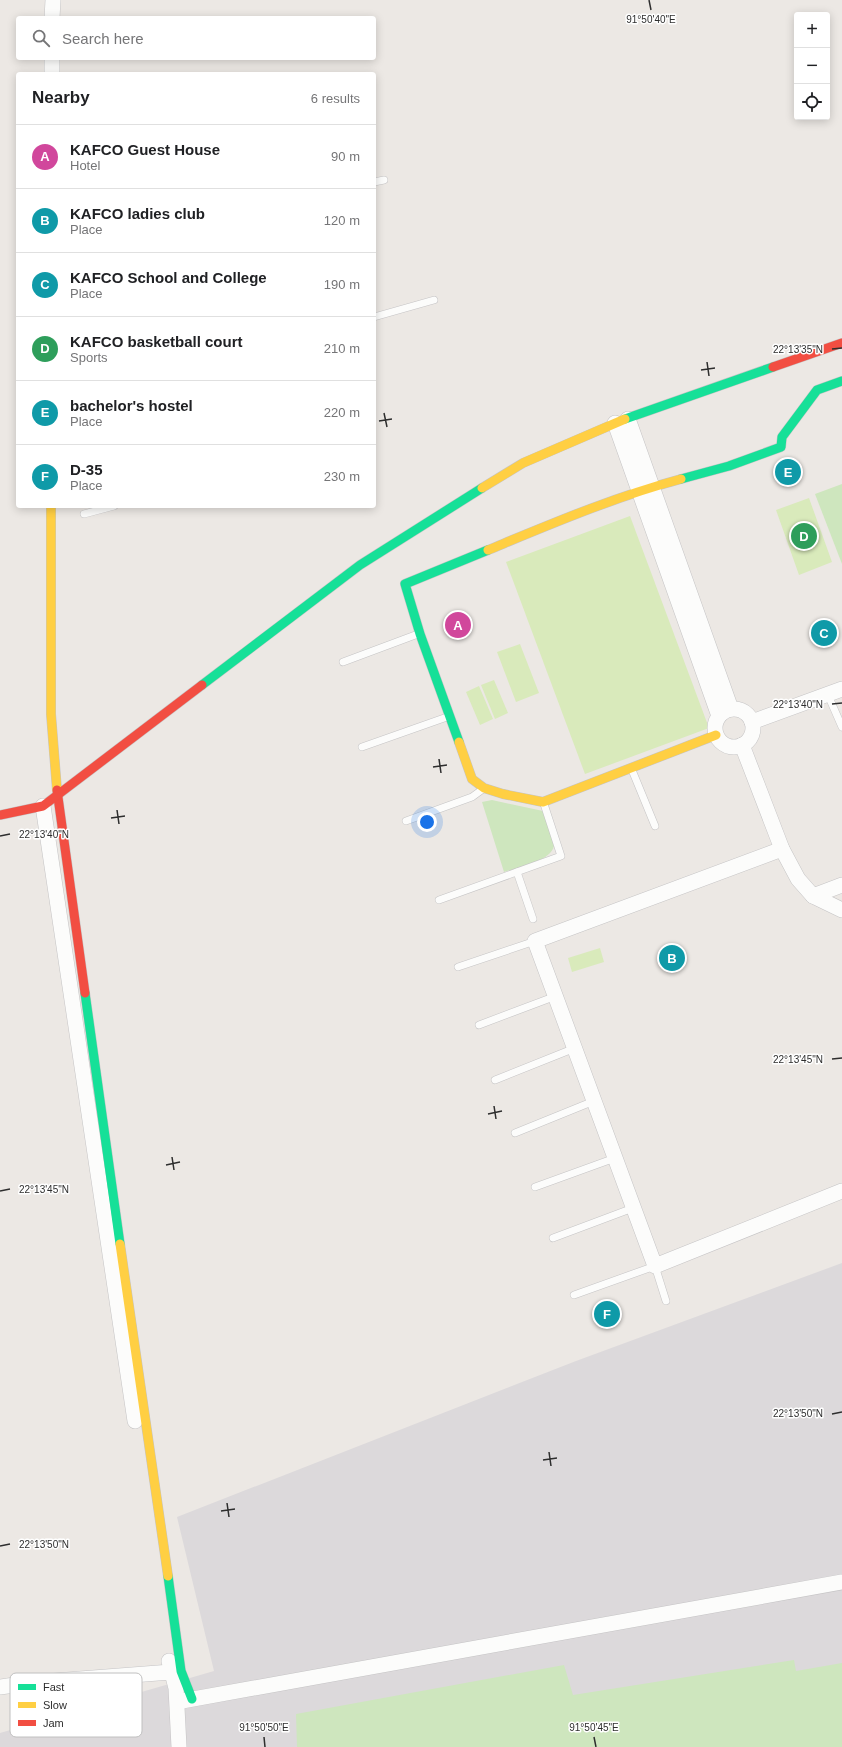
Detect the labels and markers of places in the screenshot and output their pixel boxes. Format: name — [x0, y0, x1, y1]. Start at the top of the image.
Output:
pin: E — [775, 457, 801, 487]
pin: D — [791, 521, 817, 551]
pin: A — [445, 610, 471, 640]
pin: C — [811, 618, 837, 648]
pin: B — [659, 943, 685, 973]
pin: F — [594, 1299, 620, 1329]

